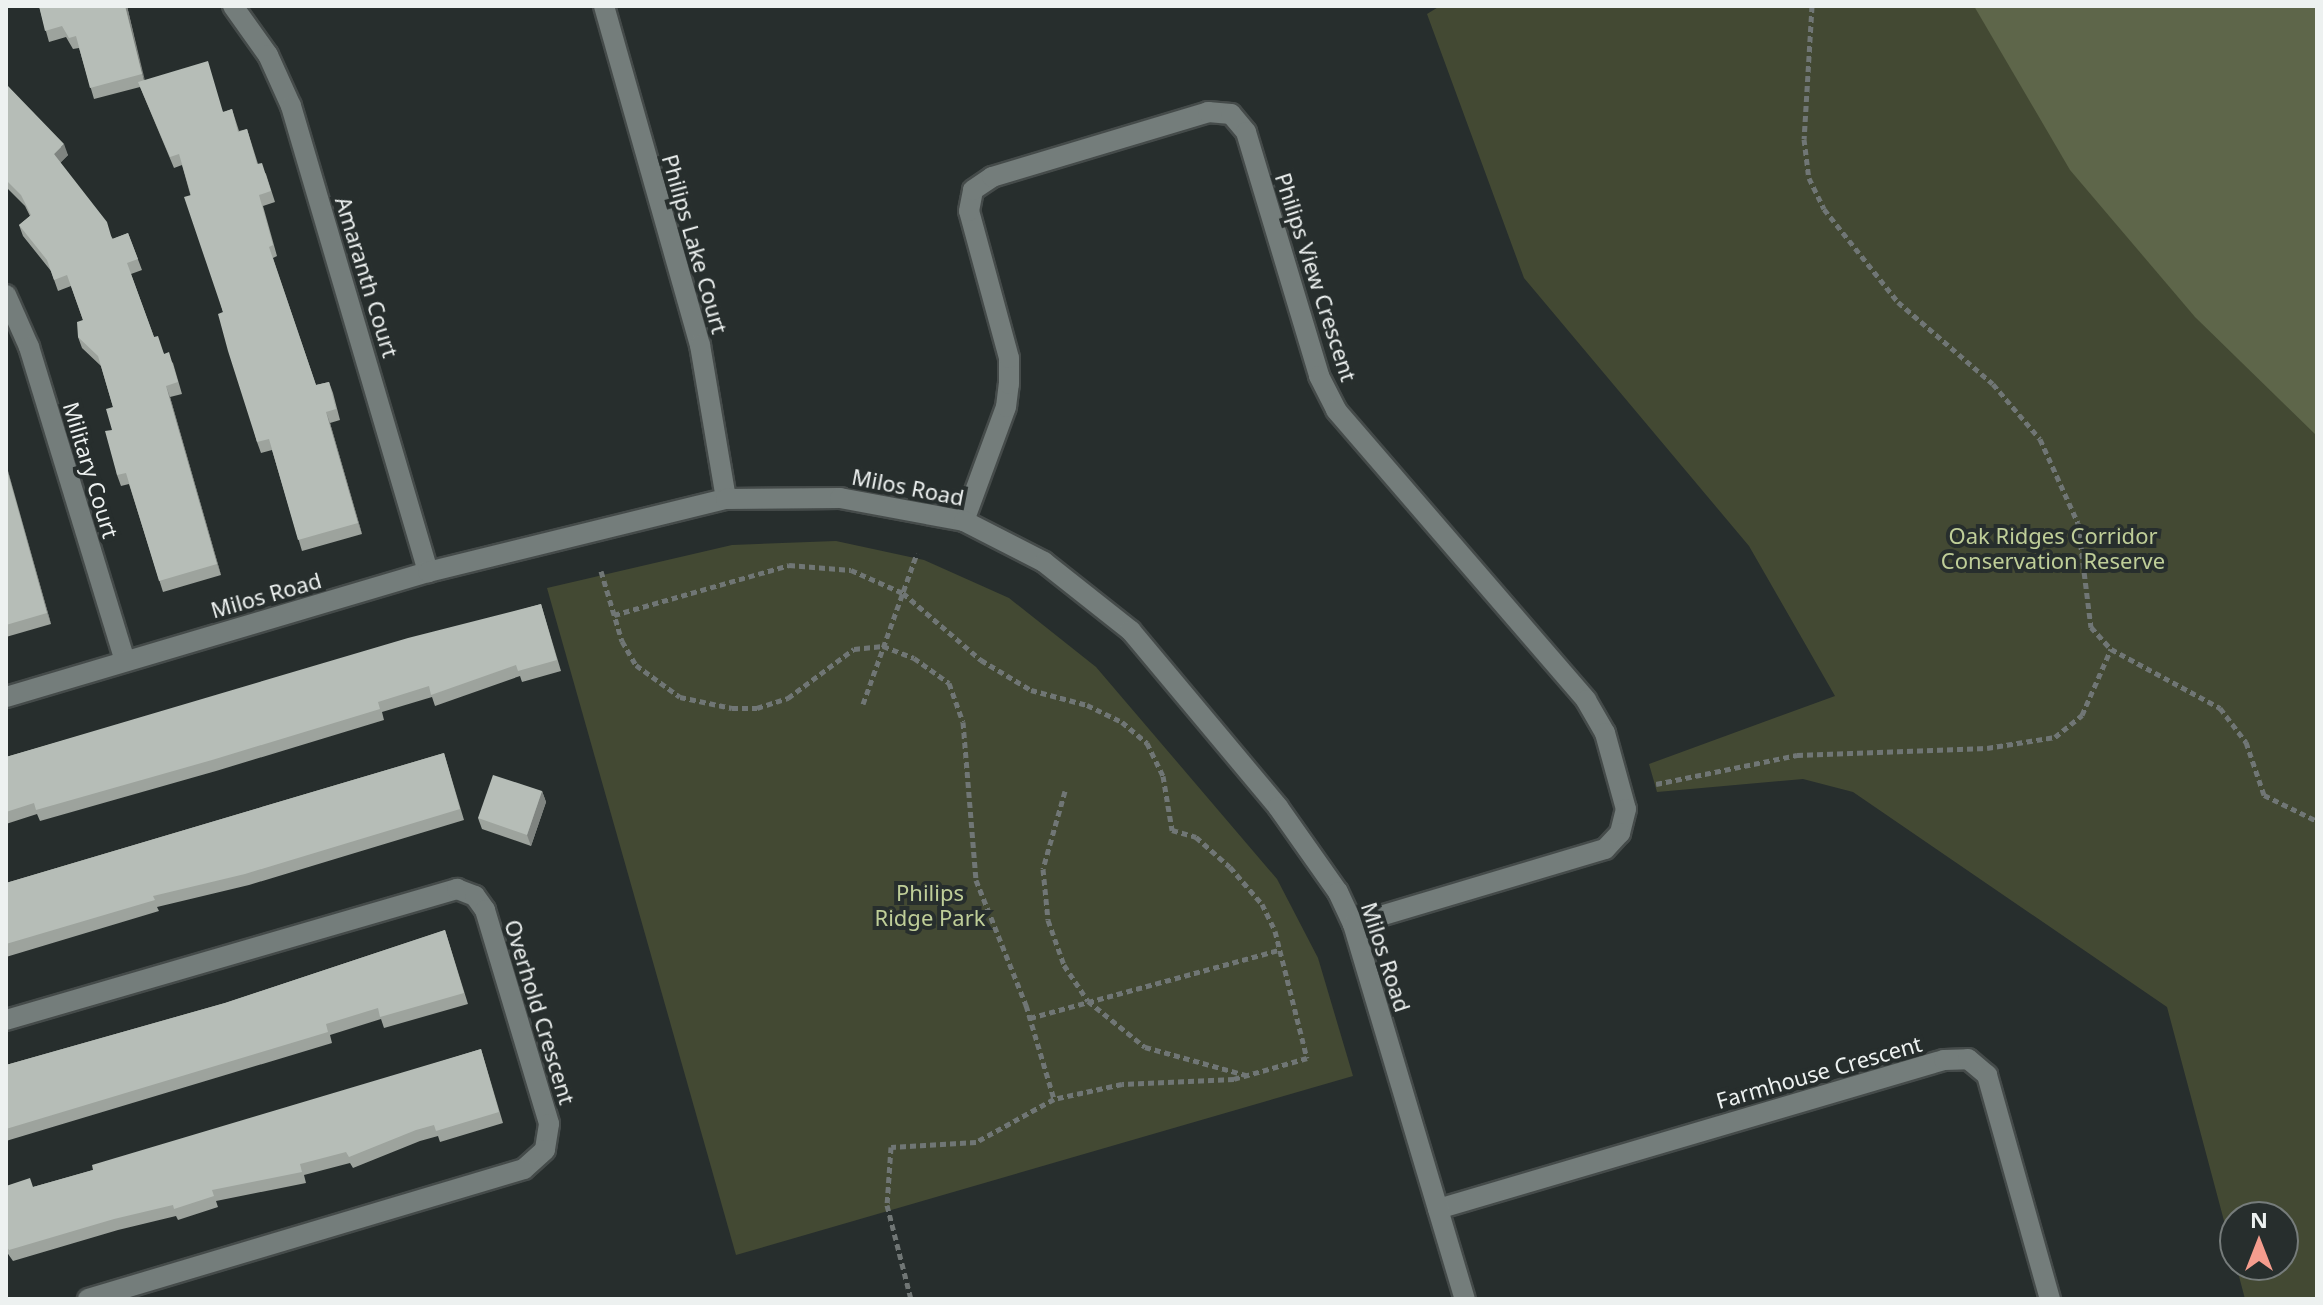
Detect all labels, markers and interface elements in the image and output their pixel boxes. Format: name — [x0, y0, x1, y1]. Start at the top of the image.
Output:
street label: Philips Lake Court — [657, 151, 733, 337]
street label: Philips View Crescent — [1270, 169, 1362, 385]
street label: Amaranth Court — [330, 193, 404, 361]
street label: Military Court — [58, 399, 124, 541]
street label: Milos Road — [850, 463, 966, 511]
park label: Oak Ridges Corridor Conservation Reserve — [1941, 522, 2165, 574]
street label: Milos Road — [208, 567, 324, 623]
park label: Philips Ridge Park — [874, 879, 986, 930]
street label: Milos Road — [1356, 899, 1416, 1015]
street label: Overhold Crescent — [499, 916, 581, 1108]
street label: Farmhouse Crescent — [1713, 1030, 1925, 1114]
north arrow — [2219, 1201, 2299, 1281]
text: N — [2250, 1204, 2268, 1234]

